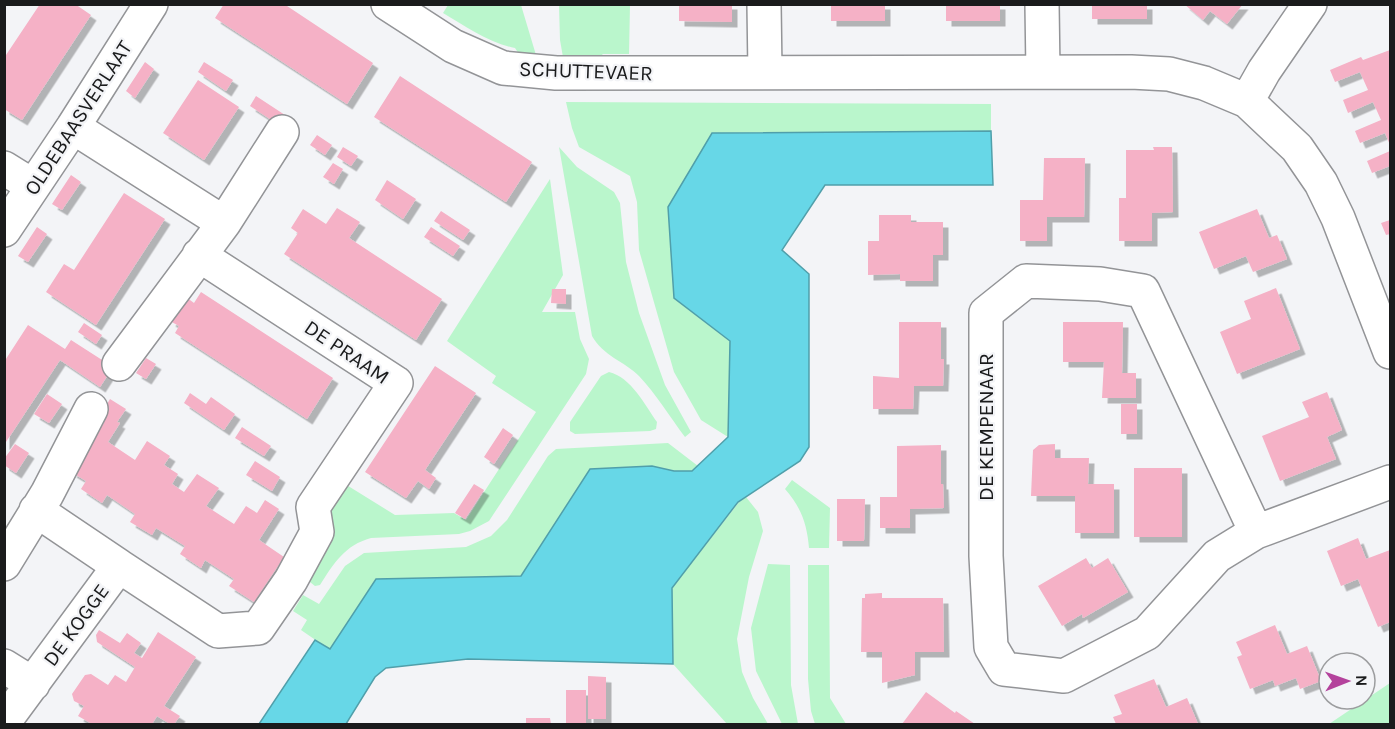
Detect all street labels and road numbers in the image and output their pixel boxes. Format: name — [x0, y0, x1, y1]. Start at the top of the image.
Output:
street label: OLDEBAASVERLAAT — [19, 36, 137, 200]
street label: SCHUTTEVAER — [519, 57, 653, 85]
street label: DE PRAAM — [300, 315, 394, 389]
street label: DE KEMPENAAR — [974, 353, 998, 501]
street label: DE KOGGE — [38, 579, 114, 671]

